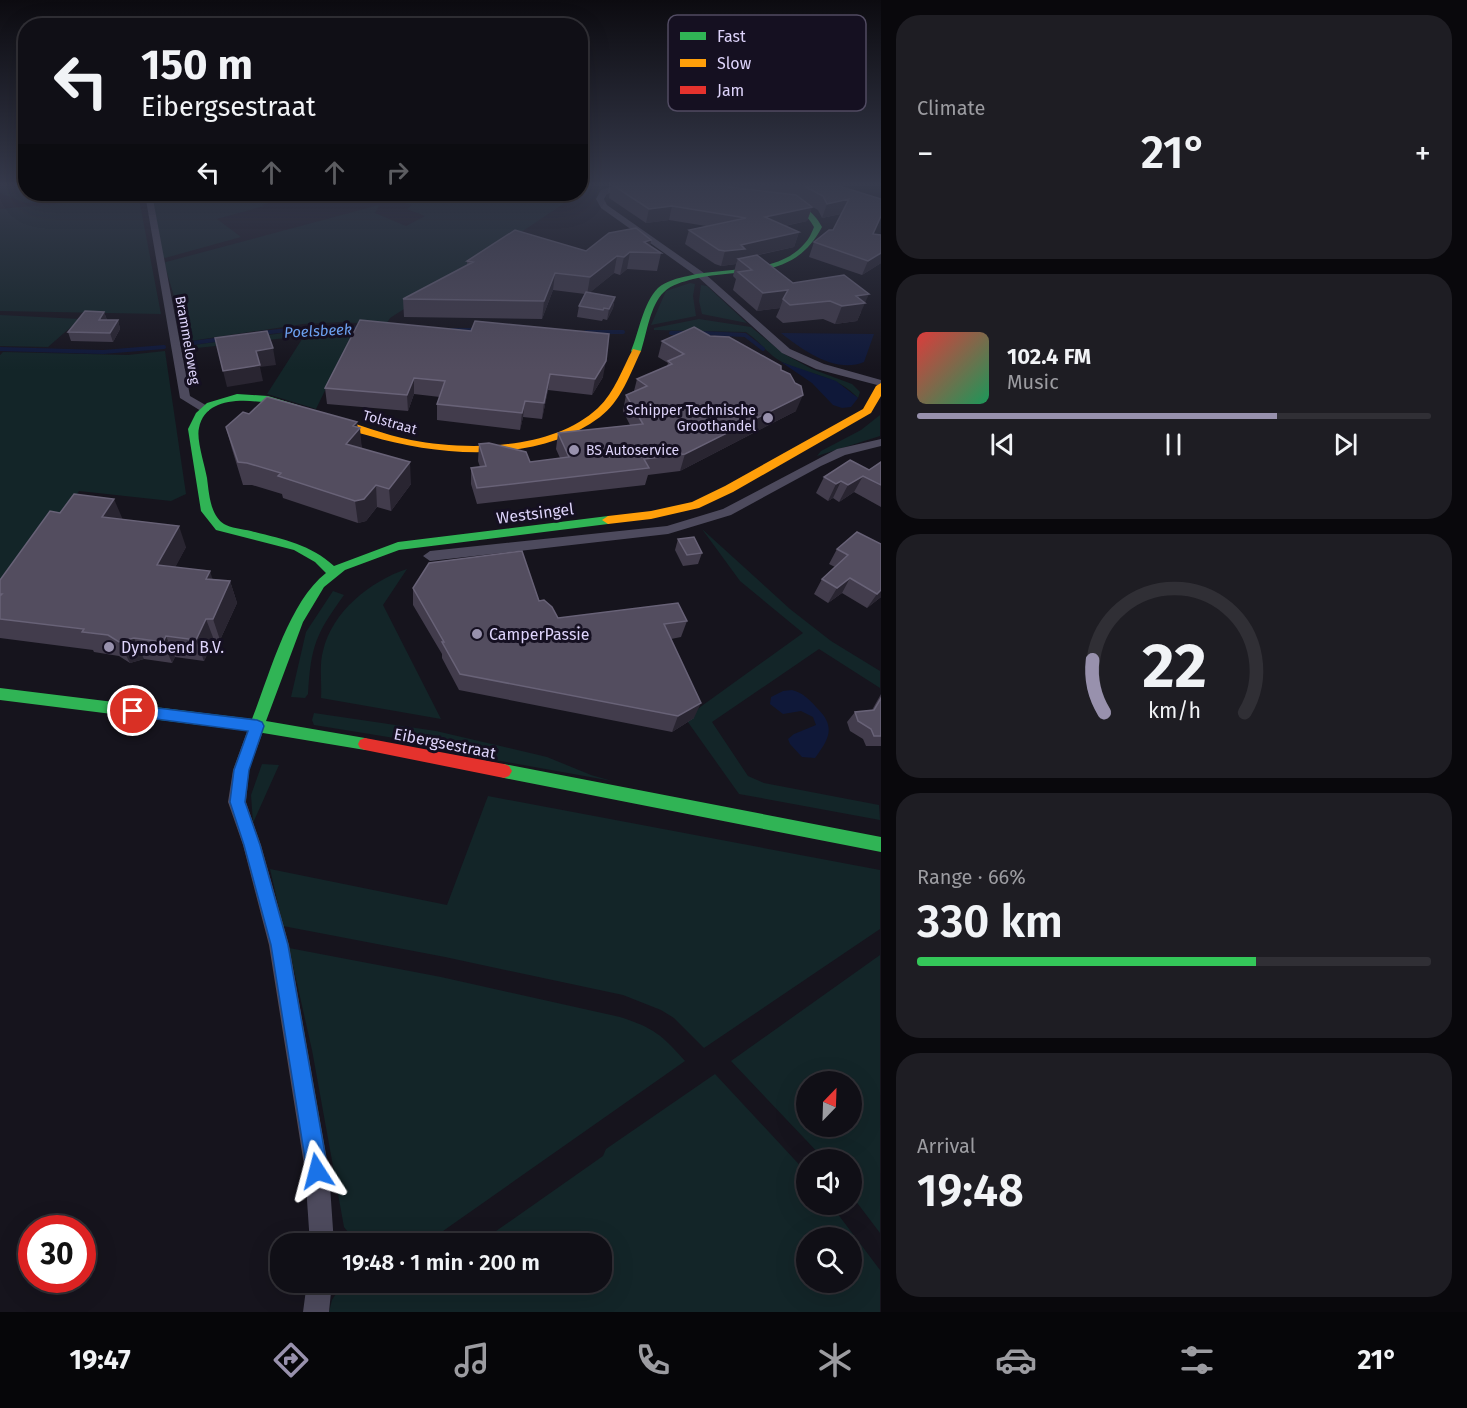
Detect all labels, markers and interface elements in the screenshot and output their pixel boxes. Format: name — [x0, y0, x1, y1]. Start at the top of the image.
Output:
legend — [668, 15, 866, 111]
text: Fast — [717, 27, 746, 46]
text: 150 m — [141, 40, 253, 90]
icon: left — [42, 42, 120, 120]
text: Slow — [717, 54, 752, 73]
text: Jam — [717, 81, 744, 100]
text: Eibergsestraat — [141, 91, 316, 123]
text: Climate — [917, 96, 985, 120]
text: 21° — [1141, 126, 1207, 180]
text: − — [917, 134, 934, 174]
text: + — [1415, 134, 1431, 174]
icon: left — [192, 156, 225, 189]
icon: ahead — [255, 156, 288, 189]
icon: ahead — [318, 156, 351, 189]
icon: right — [381, 156, 414, 189]
street label: Brammeloweg — [171, 294, 204, 386]
water label: Poelsbeek — [284, 320, 352, 342]
text: 102.4 FM — [1007, 343, 1091, 370]
text: Music — [1007, 370, 1059, 394]
place label: Schipper Technische Groothandel — [626, 402, 756, 435]
street label: Tolstraat — [361, 407, 420, 439]
marker: Schipper Technische Groothandel — [761, 411, 775, 425]
icon: previous — [986, 428, 1019, 461]
icon: pause — [1157, 428, 1190, 461]
icon: next — [1329, 428, 1362, 461]
place label: BS Autoservice — [586, 442, 679, 459]
marker: BS Autoservice — [567, 443, 581, 457]
street label: Westsingel — [495, 499, 575, 528]
place label: CamperPassie — [489, 625, 590, 644]
marker: CamperPassie — [470, 627, 484, 641]
text: 22 — [1142, 629, 1206, 704]
place label: Dynobend B.V. — [121, 638, 224, 657]
marker: Dynobend B.V. — [102, 640, 116, 654]
pin — [107, 685, 158, 736]
icon: arrive — [116, 694, 149, 727]
text: km/h — [1147, 698, 1201, 724]
street label: Eibergsestraat — [392, 724, 498, 763]
text: Range · 66% — [917, 865, 1026, 889]
text: 330 km — [917, 895, 1063, 949]
north arrow — [796, 1071, 862, 1137]
map controls — [796, 1071, 862, 1293]
text: Arrival — [917, 1134, 976, 1158]
position arrow — [285, 1139, 349, 1203]
button: sound — [796, 1149, 862, 1215]
text: 19:48 — [917, 1164, 1024, 1218]
speed limit sign: 30 — [18, 1215, 96, 1293]
button: search — [796, 1227, 862, 1293]
text: 19:48 · 1 min · 200 m — [342, 1249, 540, 1276]
icon: directions — [270, 1339, 312, 1381]
icon: music — [451, 1339, 493, 1381]
icon: phone — [632, 1339, 674, 1381]
icon: climate — [814, 1339, 856, 1381]
icon: car — [995, 1339, 1037, 1381]
icon: filters — [1176, 1339, 1218, 1381]
text: 19:47 — [70, 1344, 131, 1376]
text: 21° — [1357, 1344, 1397, 1376]

